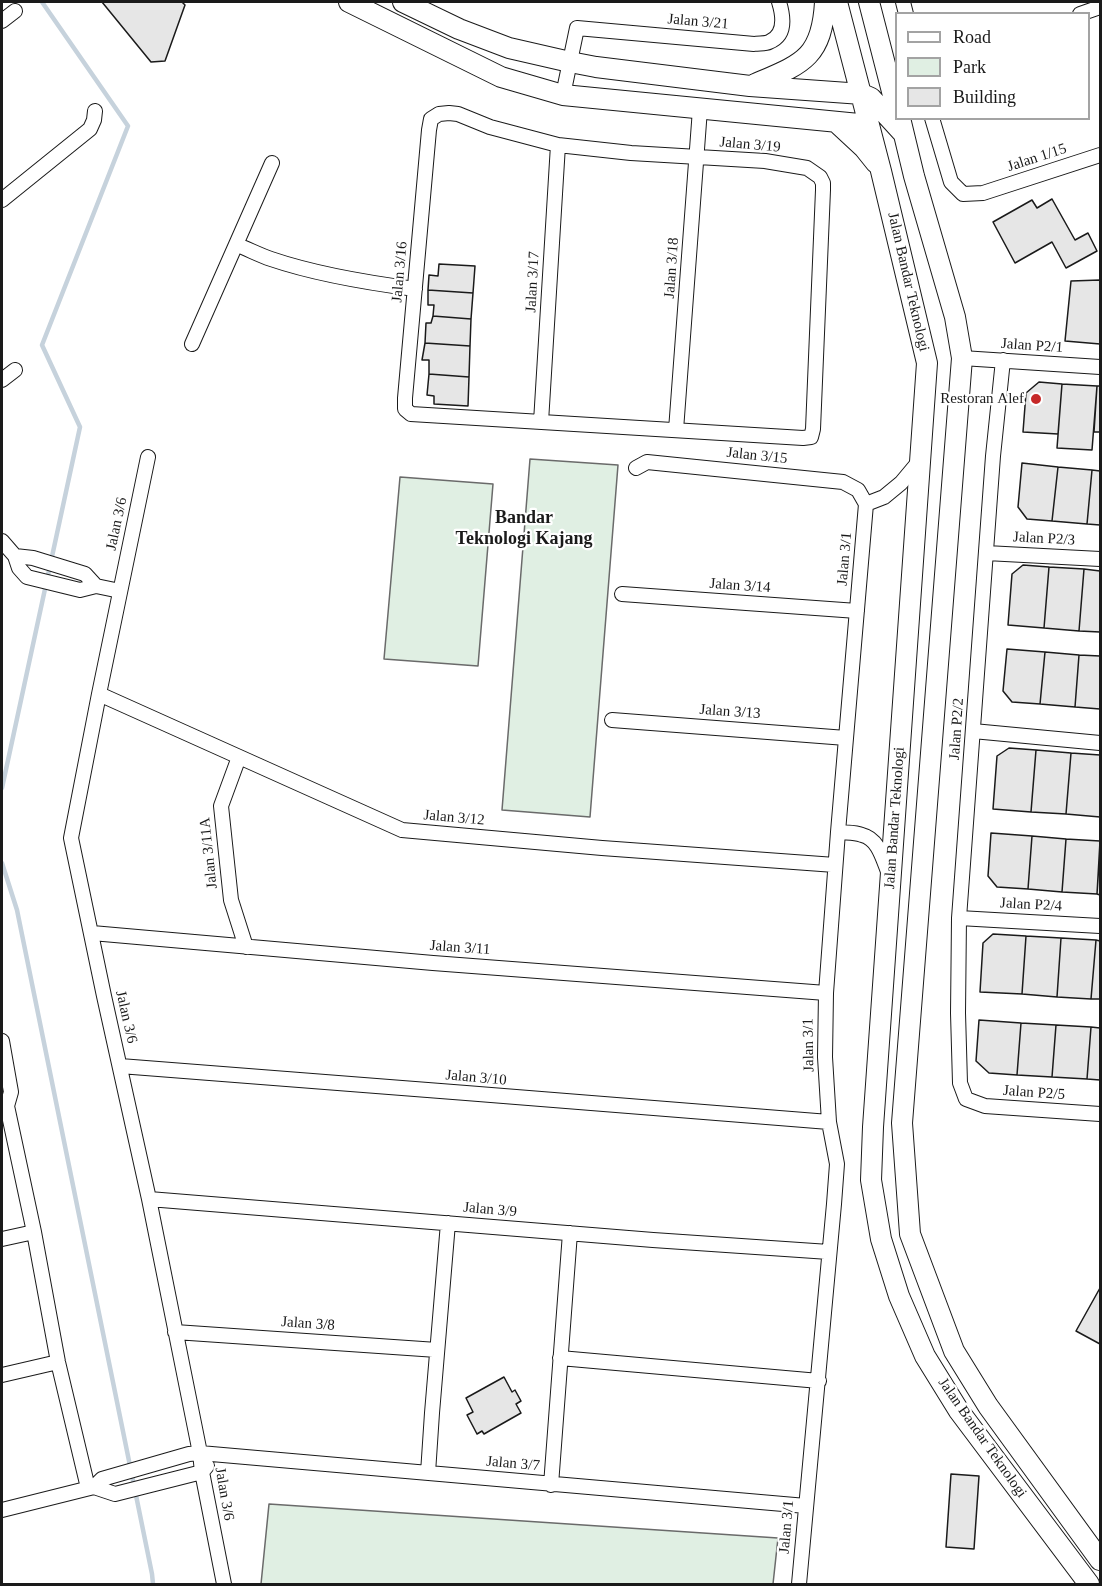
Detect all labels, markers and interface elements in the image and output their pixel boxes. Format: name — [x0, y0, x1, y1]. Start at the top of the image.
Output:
street label: Jalan 3/21 — [667, 10, 729, 34]
legend — [895, 12, 1090, 120]
text: Road — [953, 27, 991, 47]
text: Park — [953, 57, 986, 77]
text: Building — [953, 87, 1016, 107]
street label: Jalan 3/19 — [719, 133, 781, 157]
street label: Jalan 1/15 — [1005, 140, 1069, 176]
street label: Jalan Bandar Teknologi — [883, 211, 933, 353]
street label: Jalan 3/18 — [661, 237, 683, 299]
street label: Jalan 3/16 — [388, 241, 412, 303]
street label: Jalan 3/17 — [522, 251, 544, 313]
street label: Jalan P2/1 — [1000, 335, 1064, 357]
place label: Restoran Alef — [940, 390, 1024, 408]
marker: Restoran Alef — [1029, 392, 1043, 406]
street label: Jalan 3/15 — [726, 444, 788, 468]
street label: Jalan 3/6 — [103, 496, 131, 552]
district label: Bandar Teknologi Kajang — [456, 507, 592, 550]
street label: Jalan P2/3 — [1013, 528, 1075, 550]
street label: Jalan 3/1 — [834, 531, 856, 587]
street label: Jalan 3/14 — [709, 575, 771, 597]
street label: Jalan P2/2 — [946, 697, 968, 761]
street label: Jalan 3/13 — [699, 701, 761, 723]
street label: Jalan Bandar Teknologi — [881, 746, 909, 890]
street label: Jalan 3/12 — [423, 806, 485, 830]
street label: Jalan 3/11A — [196, 816, 222, 890]
street label: Jalan P2/4 — [1000, 894, 1062, 916]
street label: Jalan 3/11 — [429, 937, 491, 959]
street label: Jalan 3/6 — [111, 989, 141, 1045]
street label: Jalan 3/1 — [800, 1018, 818, 1072]
street label: Jalan 3/10 — [445, 1066, 507, 1090]
street label: Jalan P2/5 — [1002, 1082, 1066, 1104]
street label: Jalan 3/9 — [462, 1199, 518, 1221]
street label: Jalan 3/8 — [281, 1313, 335, 1335]
street label: Jalan Bandar Teknologi — [934, 1375, 1030, 1501]
street label: Jalan 3/7 — [485, 1453, 541, 1475]
street label: Jalan 3/6 — [210, 1466, 238, 1522]
street label: Jalan 3/1 — [776, 1499, 798, 1555]

